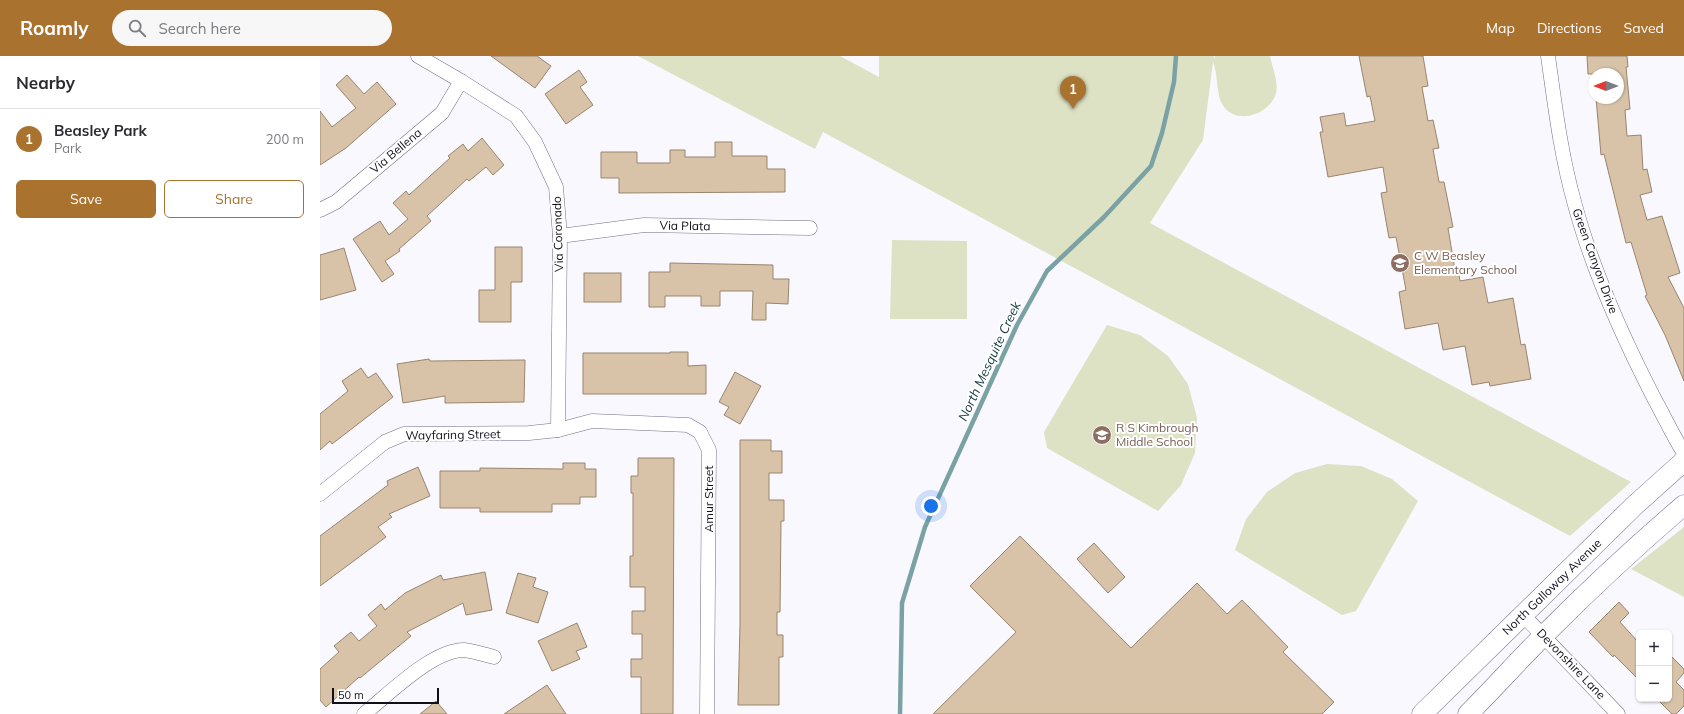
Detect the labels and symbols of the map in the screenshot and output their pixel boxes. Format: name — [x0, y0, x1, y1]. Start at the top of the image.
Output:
north arrow — [1588, 68, 1624, 104]
pin: 1 — [1060, 76, 1086, 109]
street label: Via Bellena — [367, 125, 425, 177]
street label: Via Coronado — [549, 196, 566, 272]
street label: Green Canyon Drive — [1569, 206, 1621, 315]
street label: Via Plata — [659, 218, 711, 233]
place label: C W Beasley Elementary School — [1414, 248, 1517, 277]
school or university icon: C W Beasley Elementary School — [1389, 252, 1411, 274]
water label: North Mesquite Creek — [954, 298, 1024, 423]
place label: R S Kimbrough Middle School — [1116, 420, 1199, 449]
school or university icon: R S Kimbrough Middle School — [1091, 424, 1113, 446]
street label: Wayfaring Street — [405, 426, 501, 443]
street label: Amur Street — [701, 466, 716, 532]
your location — [921, 496, 941, 516]
street label: North Galloway Avenue — [1499, 535, 1604, 638]
street label: Devonshire Lane — [1534, 625, 1609, 702]
scale bar — [332, 686, 439, 705]

